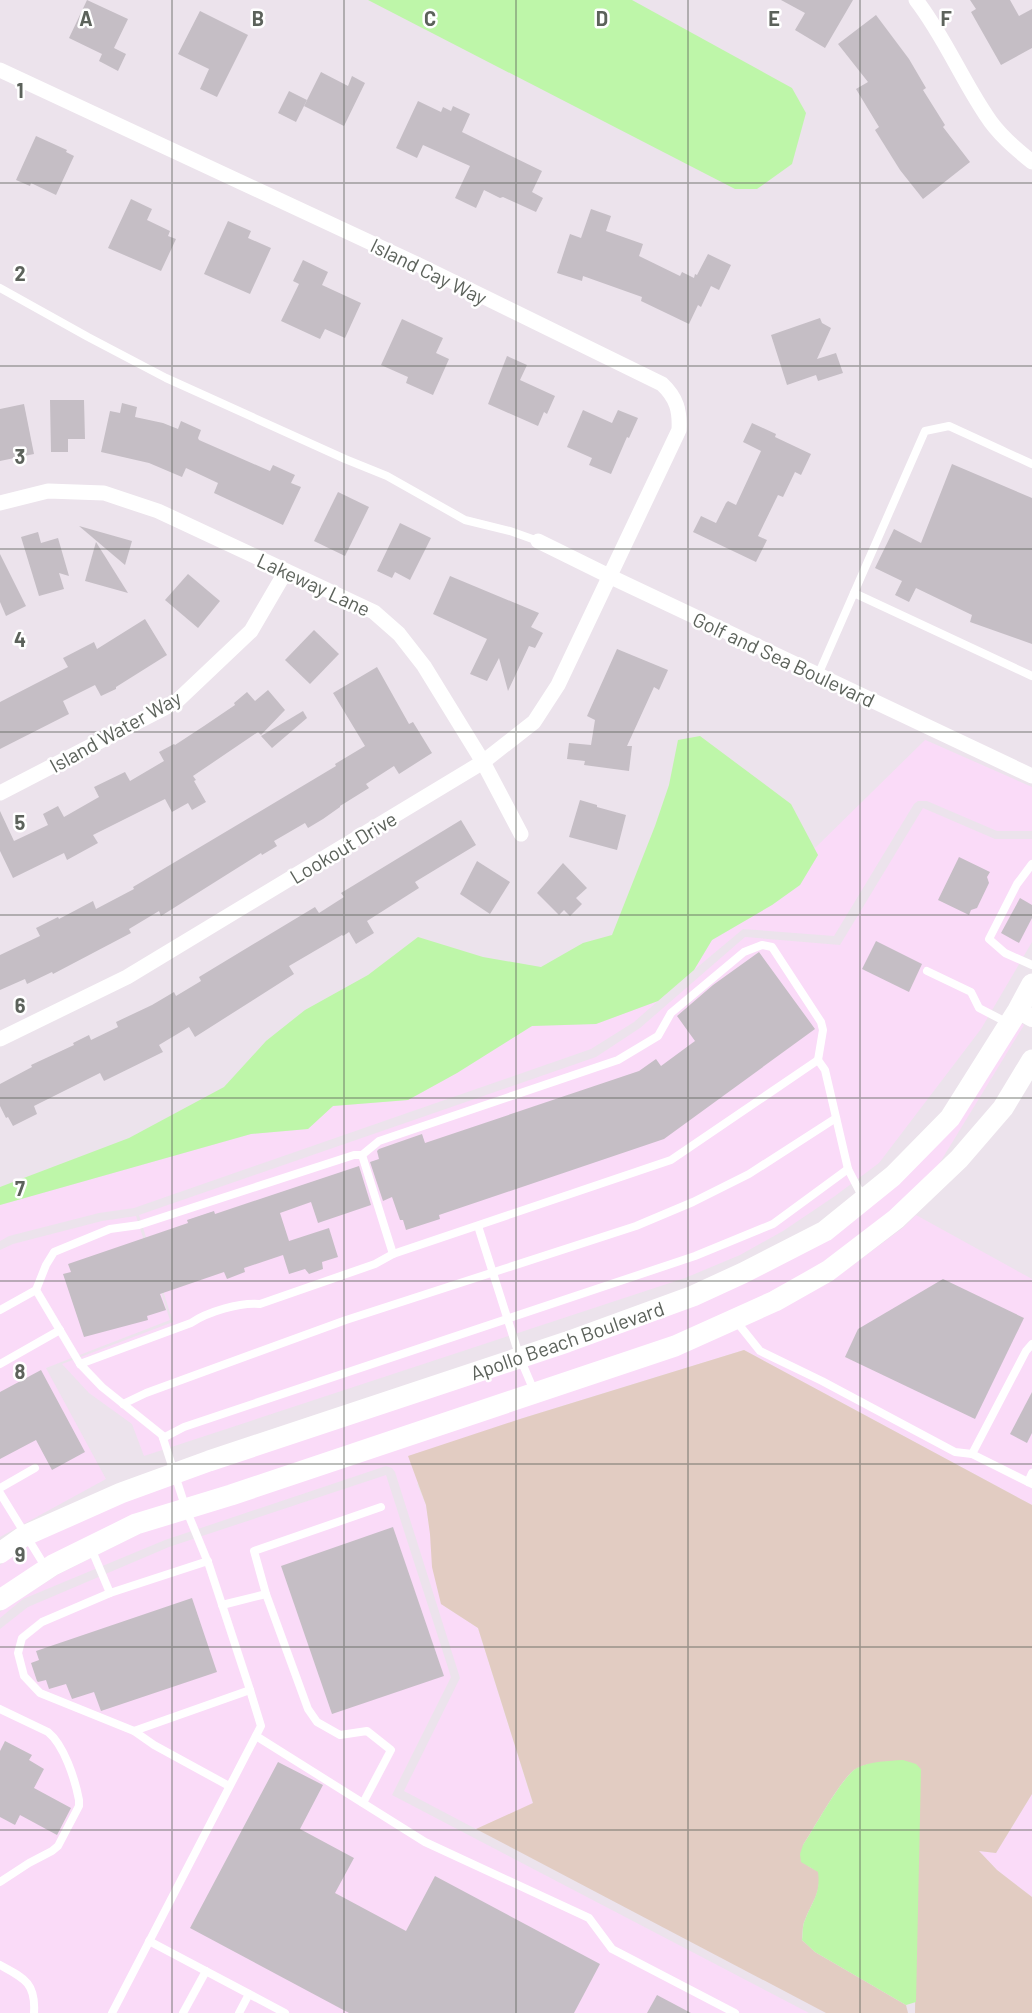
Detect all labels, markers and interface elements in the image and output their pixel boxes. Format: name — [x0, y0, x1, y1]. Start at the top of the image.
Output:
text: A — [79, 6, 93, 30]
text: B — [252, 6, 264, 30]
text: C — [424, 6, 436, 30]
text: D — [596, 6, 608, 30]
text: E — [768, 6, 780, 30]
text: F — [940, 6, 952, 30]
text: 1 — [16, 78, 24, 102]
street label: Island Cay Way — [367, 233, 491, 309]
text: 2 — [14, 261, 26, 285]
text: 3 — [15, 444, 25, 468]
street label: Lakeway Lane — [254, 547, 374, 621]
street label: Golf and Sea Boulevard — [689, 606, 879, 712]
text: 4 — [14, 627, 26, 651]
street label: Island Water Way — [45, 685, 185, 777]
street label: Lookout Drive — [285, 806, 401, 888]
text: 5 — [15, 810, 26, 834]
text: 6 — [15, 993, 26, 1017]
text: 7 — [15, 1176, 25, 1200]
street label: Apollo Beach Boulevard — [467, 1296, 667, 1384]
text: 8 — [15, 1359, 26, 1383]
text: 9 — [15, 1542, 25, 1566]

